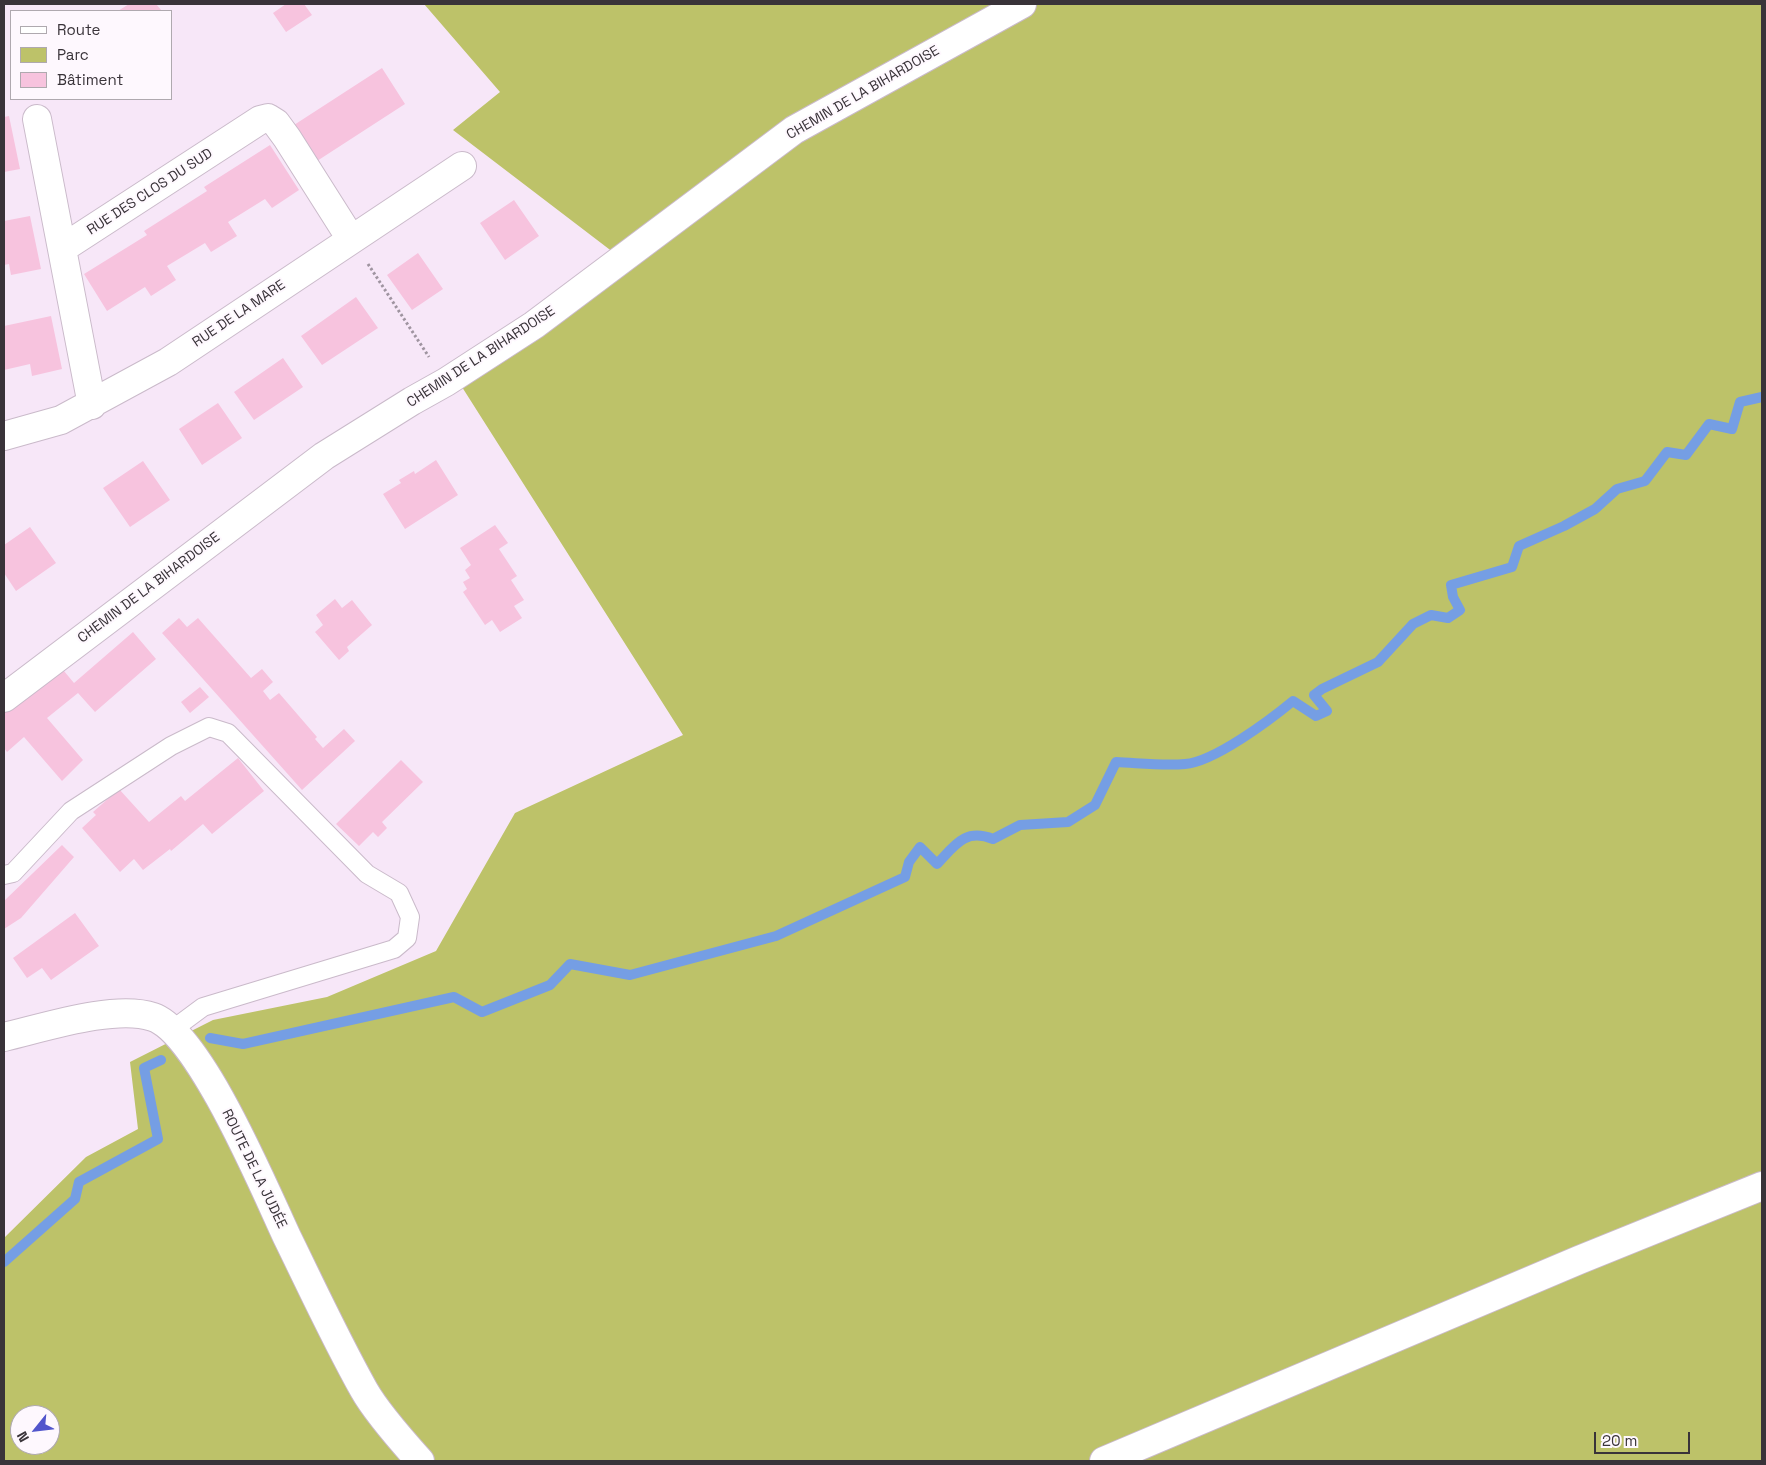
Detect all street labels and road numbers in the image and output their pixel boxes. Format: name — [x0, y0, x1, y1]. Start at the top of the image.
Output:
street label: CHEMIN DE LA BIHARDOISE — [784, 42, 942, 144]
street label: RUE DES CLOS DU SUD — [84, 145, 216, 239]
street label: RUE DE LA MARE — [189, 277, 289, 351]
street label: CHEMIN DE LA BIHARDOISE — [404, 303, 558, 411]
street label: CHEMIN DE LA BIHARDOISE — [75, 529, 223, 647]
street label: ROUTE DE LA JUDÉE — [218, 1107, 290, 1231]

